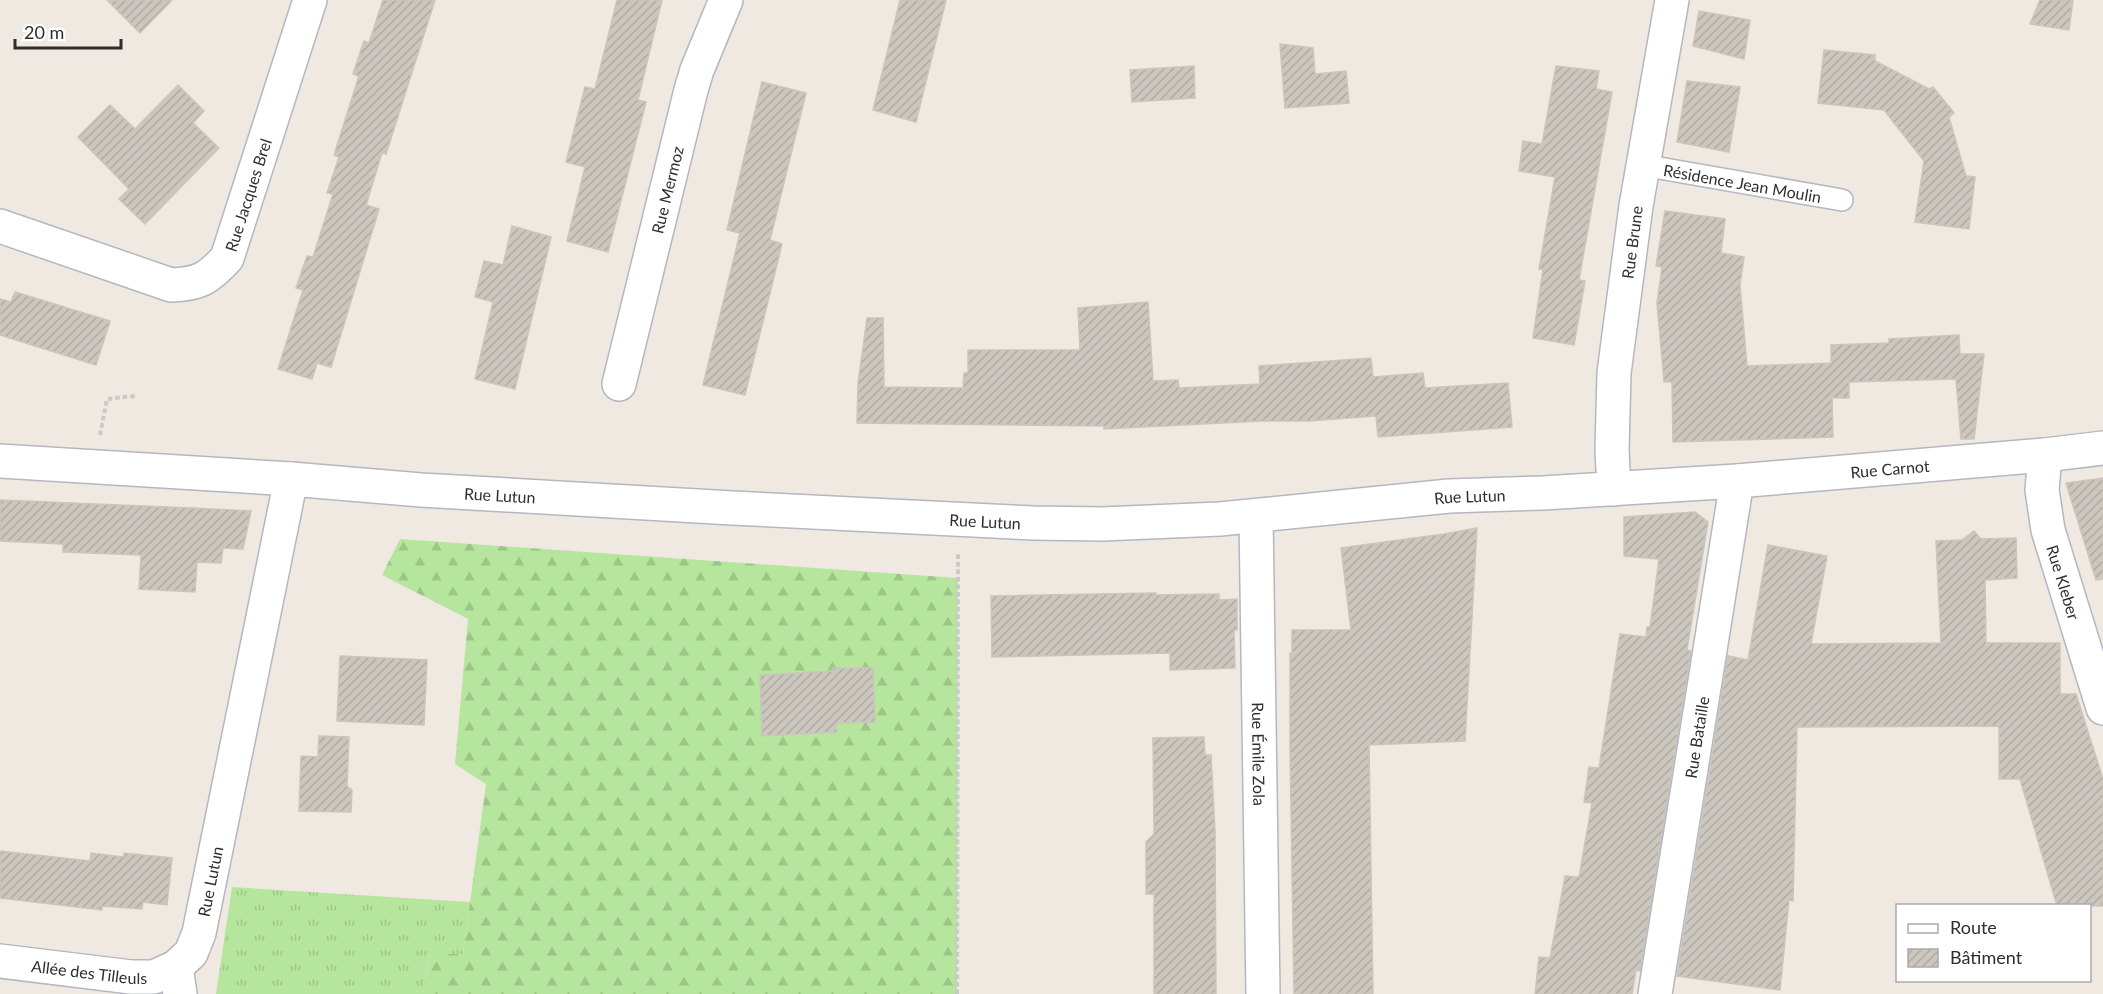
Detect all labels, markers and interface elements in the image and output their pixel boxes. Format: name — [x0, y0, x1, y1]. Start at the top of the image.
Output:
scale bar — [15, 12, 122, 50]
text: 20 m — [24, 21, 64, 43]
street label: Rue Jacques Brel — [220, 136, 274, 254]
street label: Rue Mermoz — [647, 144, 686, 235]
street label: Résidence Jean Moulin — [1662, 159, 1823, 206]
street label: Rue Brune — [1617, 205, 1645, 280]
street label: Rue Carnot — [1850, 455, 1930, 481]
street label: Rue Lutun — [464, 483, 536, 506]
street label: Rue Lutun — [1433, 485, 1506, 507]
street label: Rue Lutun — [949, 509, 1021, 532]
street label: Rue Kleber — [2044, 542, 2085, 622]
street label: Rue Bataille — [1680, 695, 1712, 780]
street label: Rue Émile Zola — [1249, 702, 1270, 806]
street label: Rue Lutun — [193, 844, 226, 918]
legend — [1896, 904, 2091, 982]
text: Route — [1950, 916, 1997, 938]
text: Bâtiment — [1950, 946, 2023, 968]
street label: Allée des Tilleuls — [30, 955, 147, 987]

